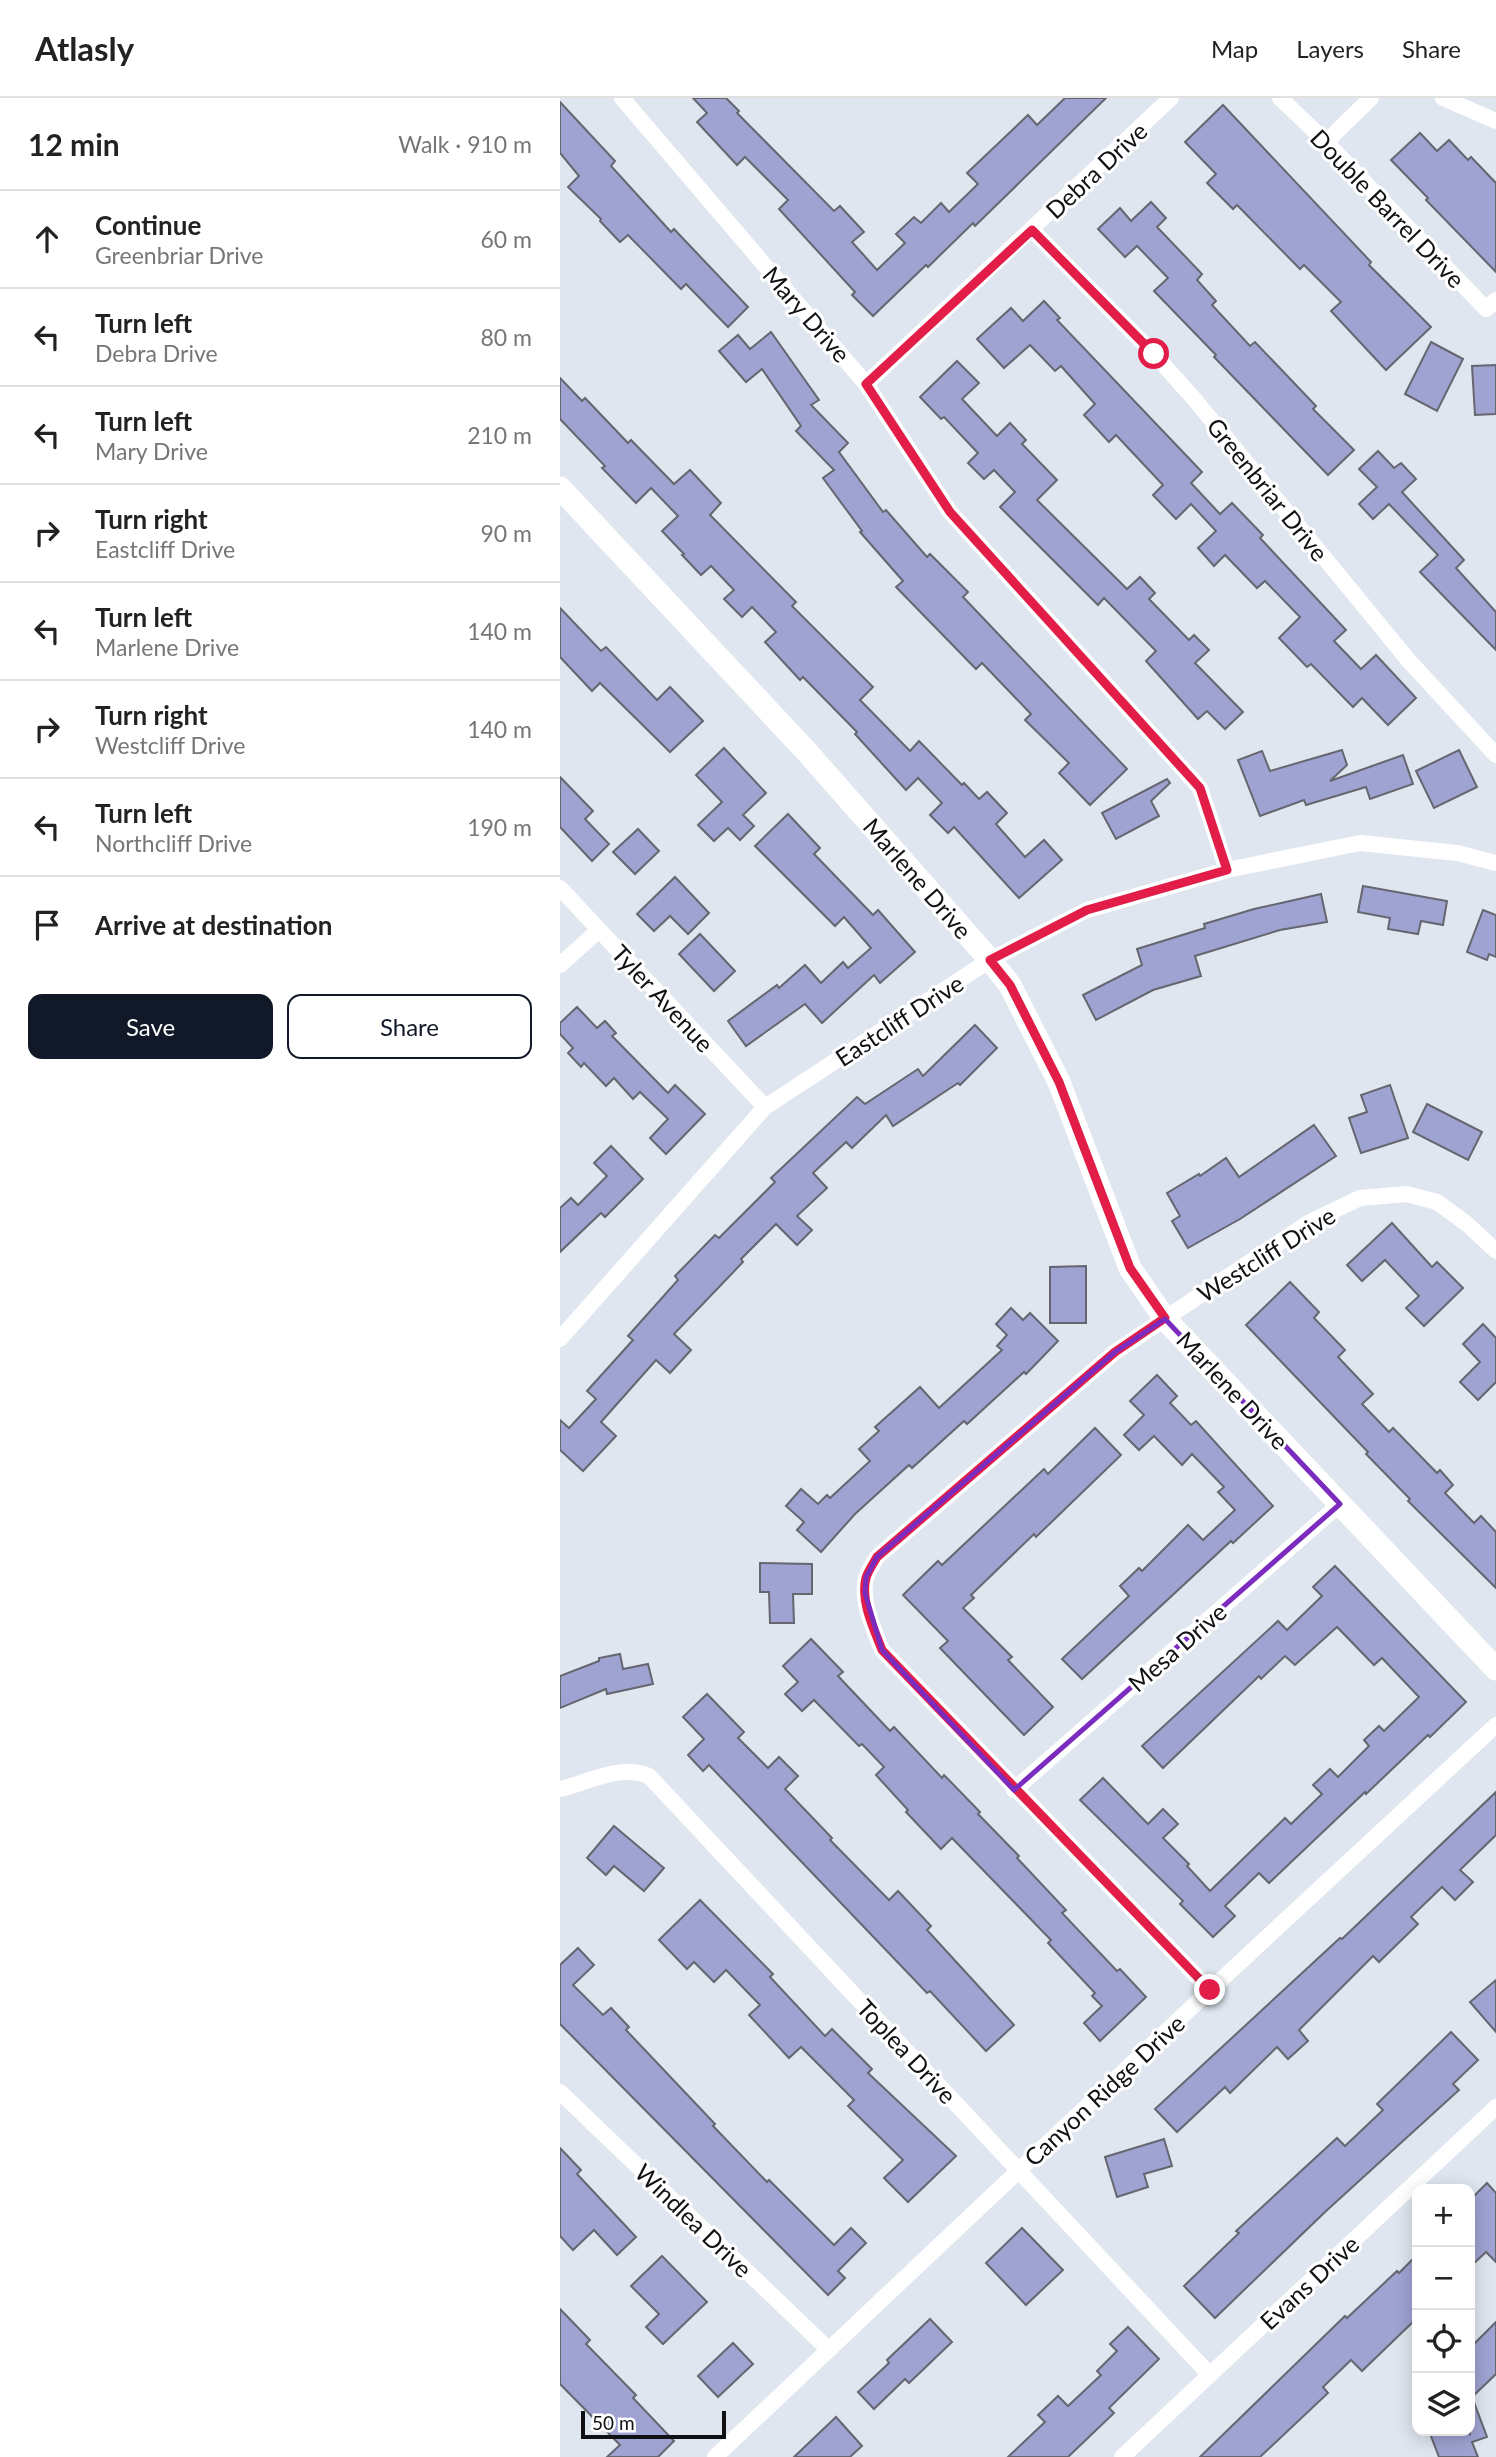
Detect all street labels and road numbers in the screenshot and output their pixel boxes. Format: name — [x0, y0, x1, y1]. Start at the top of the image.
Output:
street label: Debra Drive — [1039, 116, 1153, 224]
street label: Double Barrel Drive — [1305, 123, 1471, 293]
street label: Mary Drive — [757, 260, 857, 368]
street label: Greenbriar Drive — [1201, 412, 1335, 566]
street label: Marlene Drive — [858, 812, 978, 944]
street label: Tyler Avenue — [606, 938, 720, 1058]
street label: Eastcliff Drive — [830, 968, 968, 1072]
street label: Westcliff Drive — [1192, 1200, 1340, 1308]
street label: Marlene Drive — [1171, 1325, 1295, 1455]
street label: Mesa Drive — [1122, 1597, 1232, 1697]
street label: Toplea Drive — [851, 1993, 963, 2109]
street label: Canyon Ridge Drive — [1018, 2008, 1190, 2172]
street label: Windlea Drive — [630, 2157, 758, 2283]
street label: Evans Drive — [1254, 2229, 1364, 2335]

